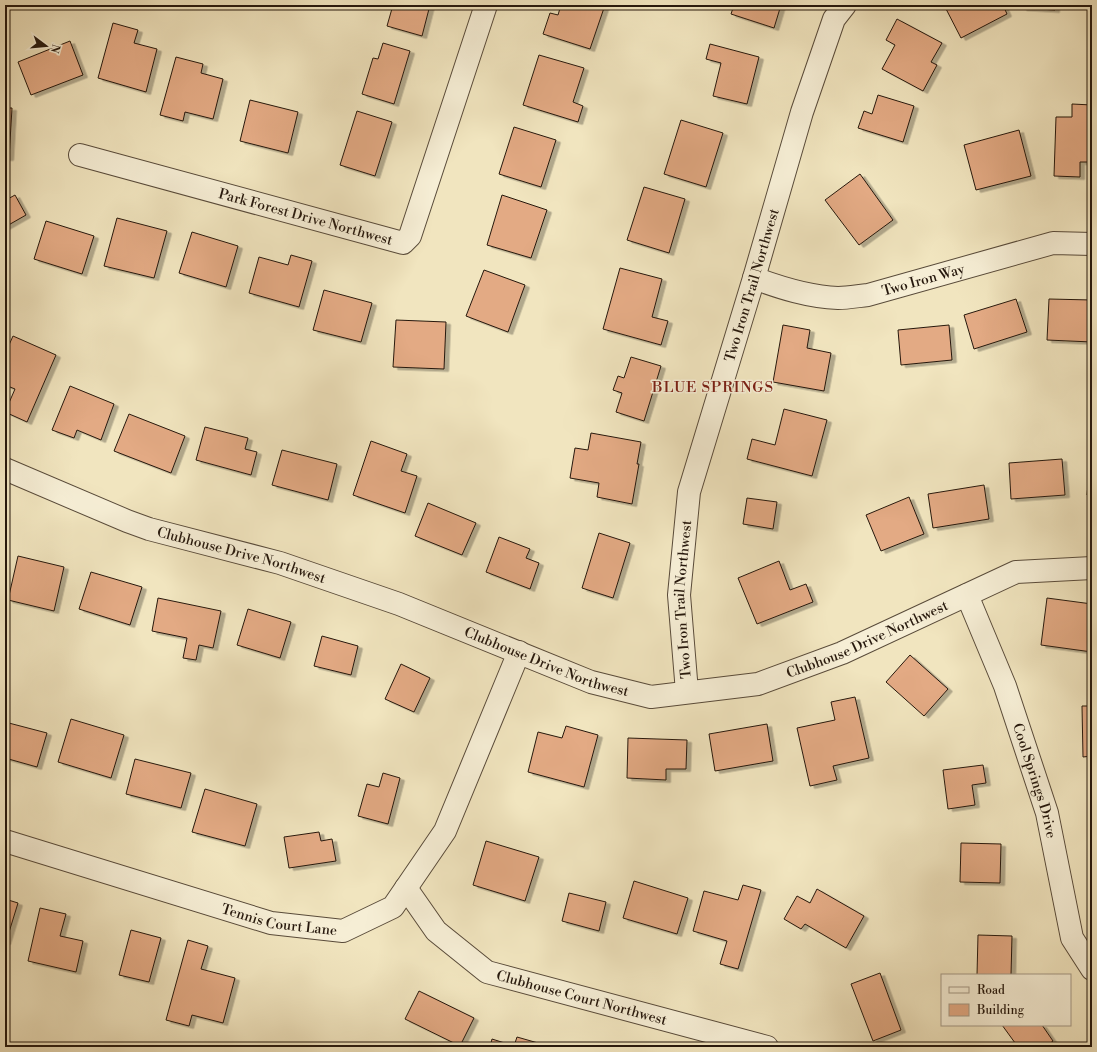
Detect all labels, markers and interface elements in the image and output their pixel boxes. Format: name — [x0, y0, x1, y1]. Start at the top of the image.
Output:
north arrow — [26, 26, 66, 66]
text: N — [47, 42, 63, 55]
street label: Park Forest Drive Northwest — [216, 185, 395, 250]
street label: Two Iron Trail Northwest — [721, 206, 784, 364]
street label: Two Iron Way — [880, 260, 967, 301]
district label: BLUE SPRINGS — [651, 378, 774, 397]
street label: Two Iron Trail Northwest — [671, 519, 696, 679]
street label: Clubhouse Drive Northwest — [155, 523, 328, 588]
street label: Clubhouse Drive Northwest — [784, 597, 951, 683]
street label: Clubhouse Drive Northwest — [461, 624, 631, 701]
street label: Cool Springs Drive — [1008, 721, 1060, 840]
street label: Tennis Court Lane — [219, 900, 338, 940]
street label: Clubhouse Court Northwest — [494, 967, 669, 1030]
legend — [941, 974, 1071, 1026]
text: Road — [977, 983, 1005, 998]
text: Building — [976, 1003, 1025, 1018]

